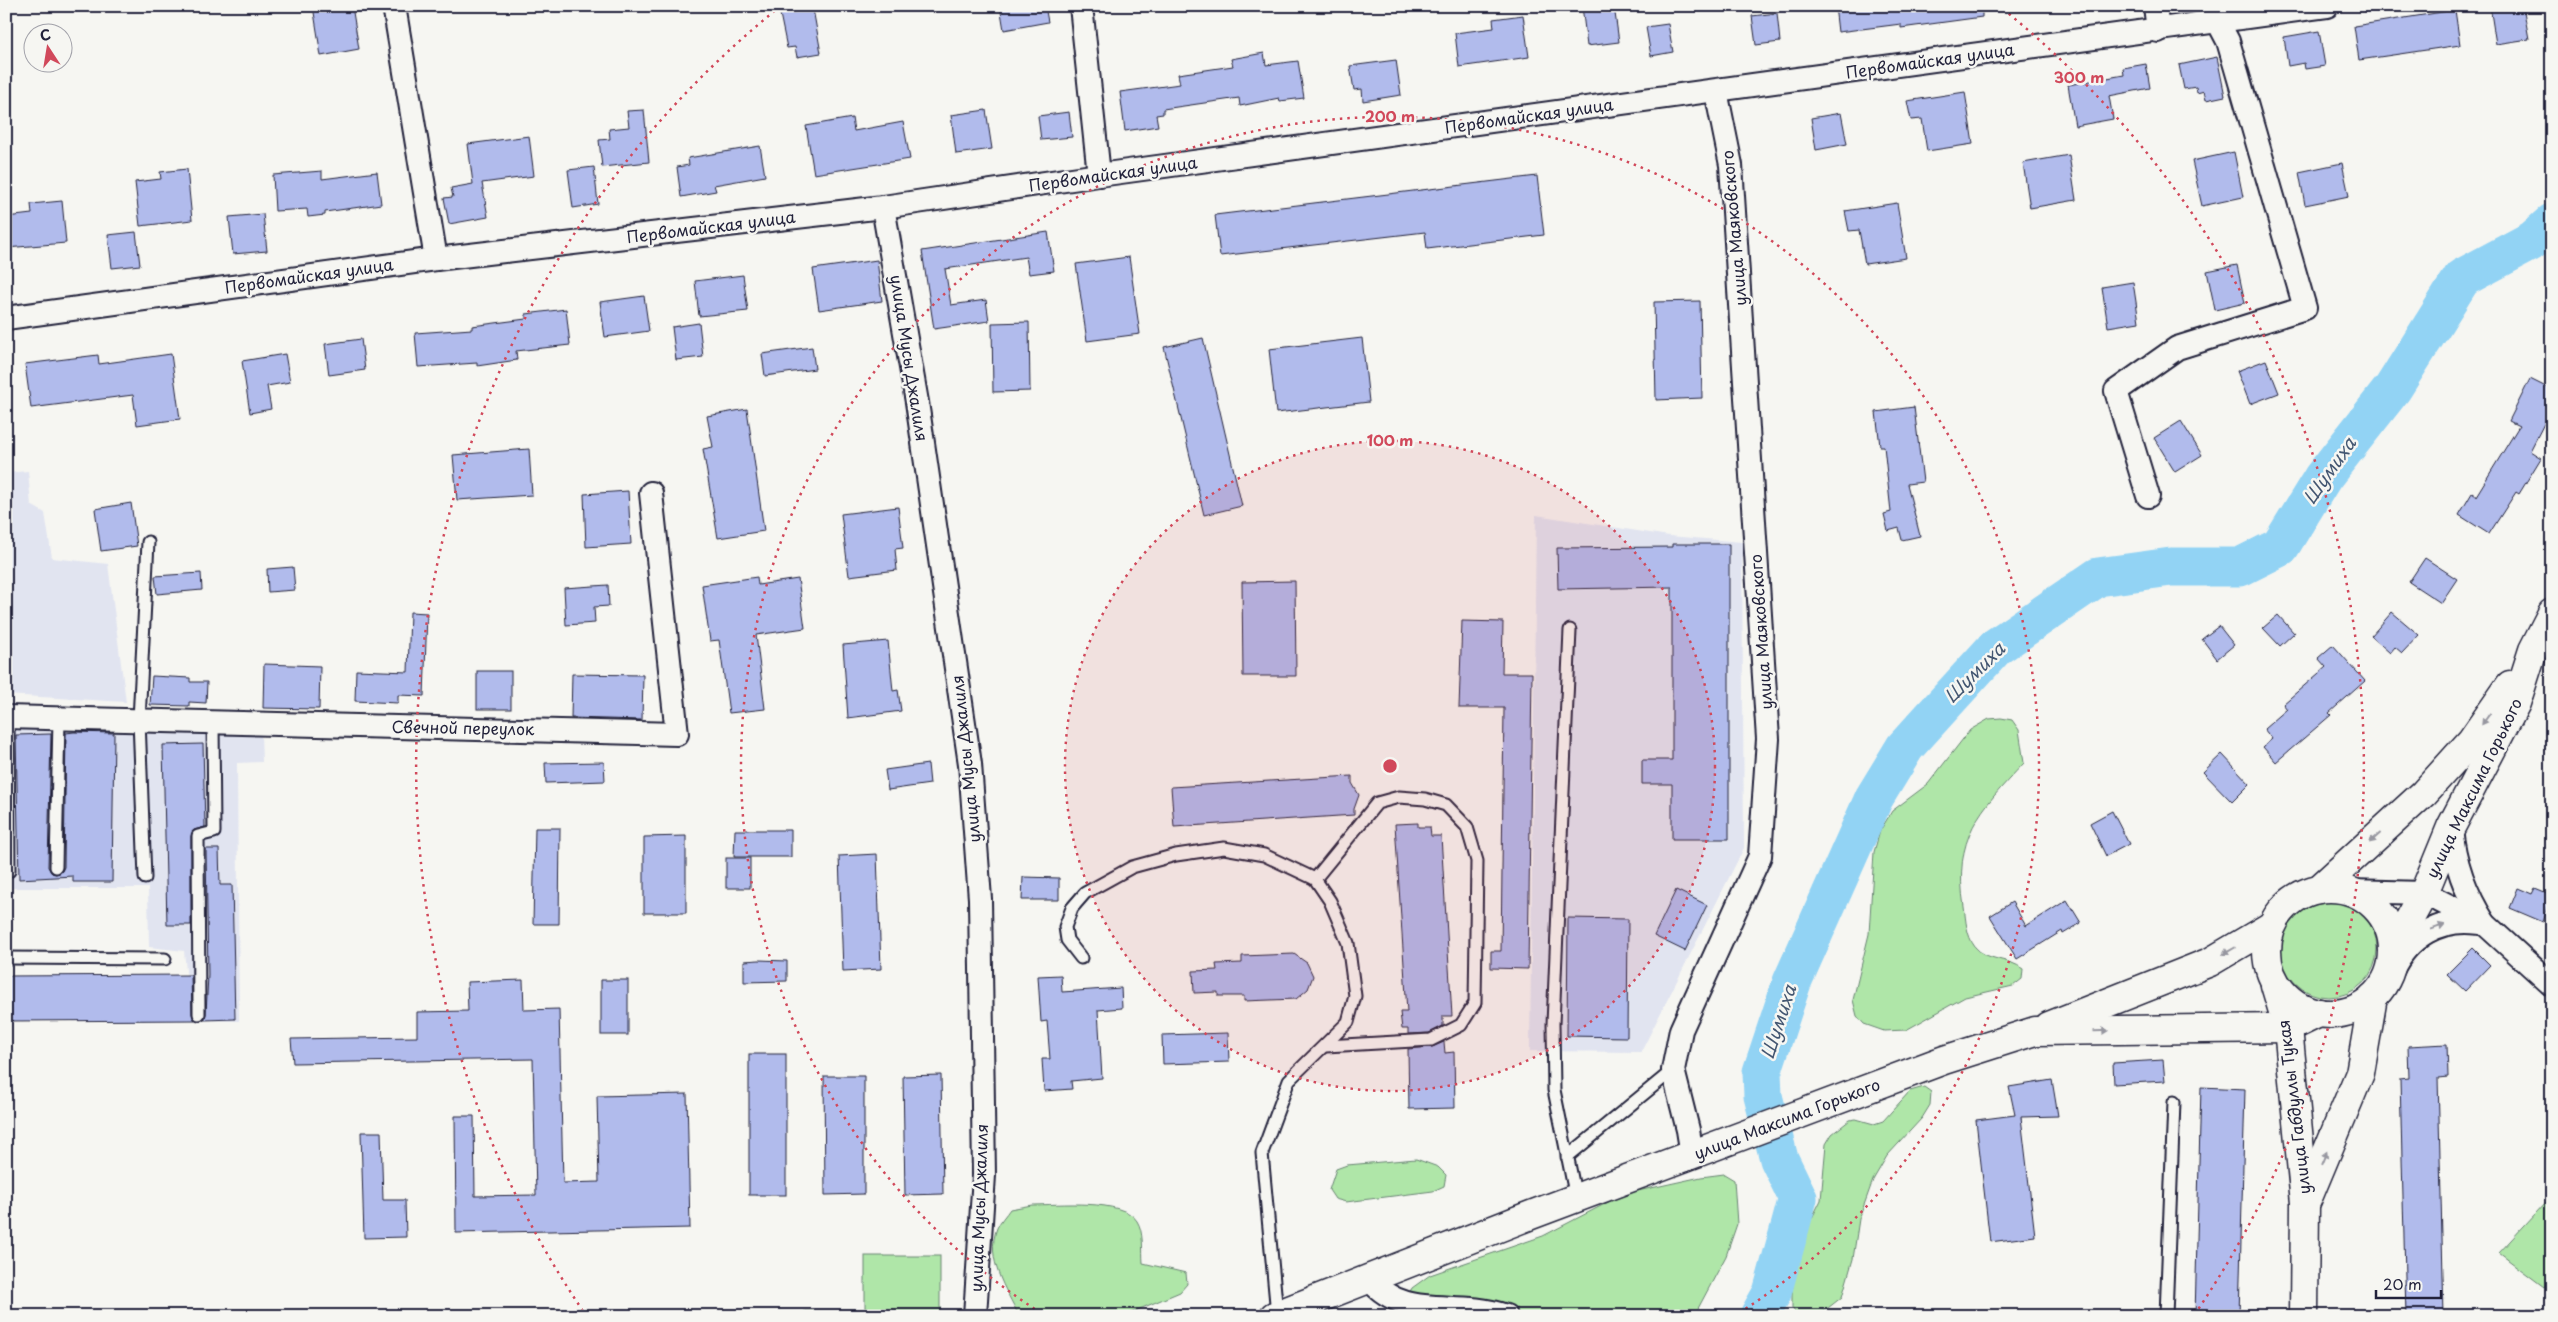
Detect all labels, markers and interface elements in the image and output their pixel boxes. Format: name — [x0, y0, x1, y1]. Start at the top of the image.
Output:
north arrow — [22, 22, 72, 72]
text: С — [38, 23, 53, 46]
street label: Первомайская улица — [1844, 36, 2016, 84]
text: 300 m — [2054, 65, 2104, 88]
street label: Первомайская улица — [1443, 91, 1615, 139]
text: 200 m — [1365, 104, 1415, 127]
street label: Первомайская улица — [1027, 149, 1199, 197]
street label: улица Маяковского — [1714, 149, 1752, 307]
street label: Первомайская улица — [625, 204, 797, 248]
street label: Первомайская улица — [223, 251, 395, 299]
street label: улица Мусы Джалиля — [885, 273, 935, 443]
text: 100 m — [1367, 428, 1413, 451]
water label: Шумиха — [2296, 431, 2362, 509]
street label: улица Маяковского — [1743, 553, 1777, 711]
water label: Шумиха — [1937, 635, 2011, 708]
street label: улица Мусы Джалиля — [944, 674, 986, 844]
street label: улица Максима Горького — [2419, 694, 2527, 882]
one-way arrow — [2481, 712, 2491, 726]
street label: Свечной переулок — [391, 714, 535, 740]
centre of rings — [1381, 757, 1399, 775]
one-way arrow — [2369, 832, 2381, 843]
one-way arrow — [2431, 923, 2446, 931]
one-way arrow — [2222, 947, 2236, 955]
water label: Шумиха — [1753, 980, 1802, 1062]
street label: улица Габдуллы Тукая — [2270, 1019, 2316, 1196]
one-way arrow — [2093, 1026, 2109, 1034]
street label: улица Максима Горького — [1690, 1071, 1883, 1165]
street label: улица Мусы Джалиля — [963, 1123, 993, 1292]
one-way arrow — [2321, 1151, 2329, 1165]
scale bar — [2376, 1267, 2440, 1299]
text: 20 m — [2383, 1272, 2422, 1295]

